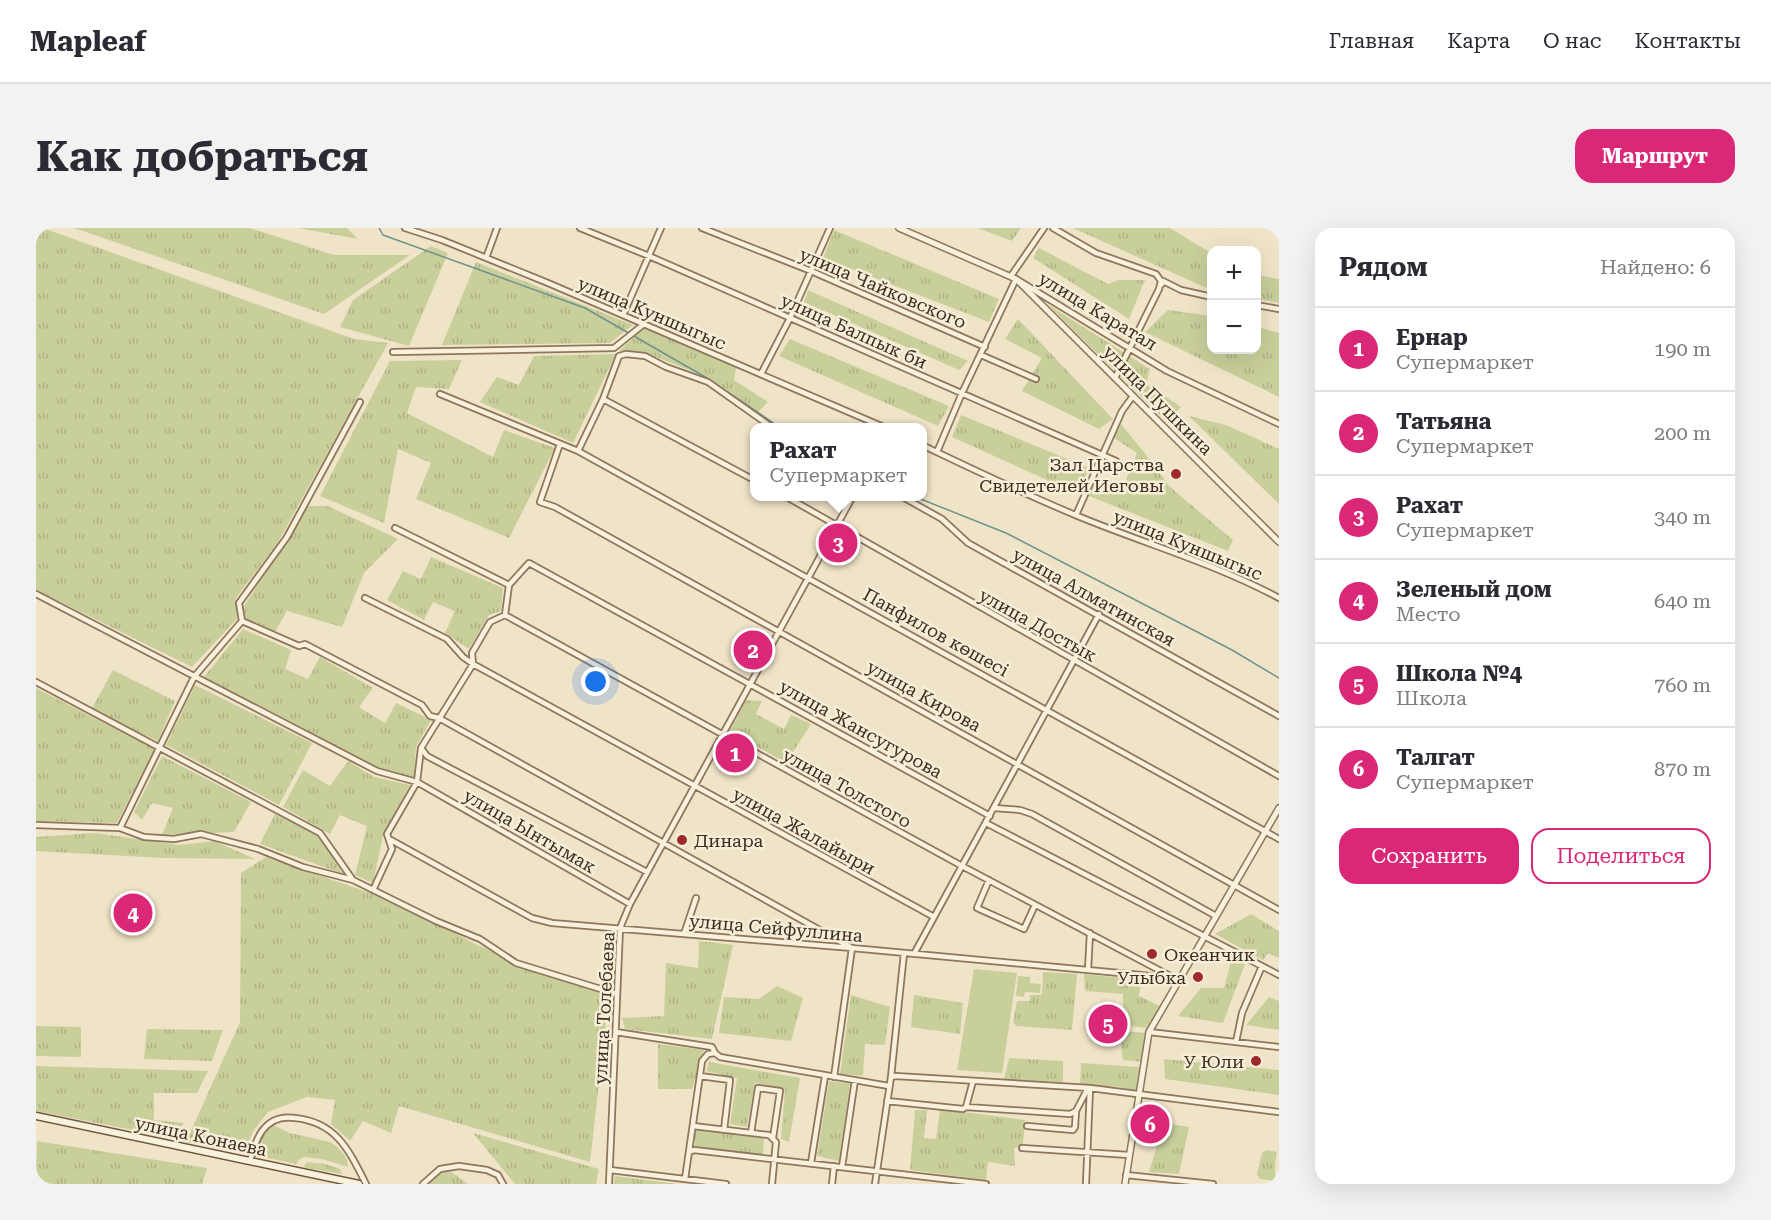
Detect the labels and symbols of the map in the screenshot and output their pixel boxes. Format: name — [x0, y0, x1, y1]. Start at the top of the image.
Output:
street label: улица Чайковского — [796, 243, 970, 333]
street label: улица Каратал — [1035, 267, 1161, 355]
street label: улица Куншыгыс — [575, 272, 729, 354]
street label: улица Балпык би — [778, 289, 930, 373]
street label: улица Пушкина — [1099, 341, 1217, 459]
place label: Зал Царства Свидетелей Иеговы — [979, 454, 1164, 496]
marker: Зал Царства Свидетелей Иеговы — [1169, 467, 1183, 481]
street label: улица Куншыгыс — [1110, 505, 1266, 585]
pin: 3 — [818, 520, 858, 566]
street label: улица Алматинская — [1009, 544, 1179, 650]
street label: Панфилов көшесі — [860, 583, 1013, 681]
street label: улица Достык — [976, 584, 1100, 666]
pin: 2 — [734, 628, 772, 672]
street label: улица Кирова — [863, 656, 985, 736]
your location — [581, 667, 610, 696]
street label: улица Жансугурова — [776, 675, 946, 783]
pin: 1 — [716, 730, 754, 776]
street label: улица Толстого — [779, 744, 915, 832]
street label: улица Жалайыри — [729, 783, 879, 879]
street label: улица Ынтымак — [460, 785, 600, 877]
place label: Динара — [694, 830, 763, 851]
marker: Динара — [675, 833, 689, 847]
pin: 4 — [114, 890, 152, 936]
street label: улица Сейфуллина — [688, 910, 864, 946]
street label: улица Толебаева — [590, 931, 618, 1085]
place label: Океанчик — [1164, 944, 1255, 965]
marker: Океанчик — [1145, 947, 1159, 961]
place label: Улыбка — [1117, 967, 1186, 988]
marker: Улыбка — [1191, 970, 1205, 984]
pin: 5 — [1088, 1002, 1128, 1046]
place label: У Юли — [1184, 1051, 1244, 1072]
marker: У Юли — [1249, 1054, 1263, 1068]
pin: 6 — [1130, 1102, 1170, 1146]
street label: улица Конаева — [133, 1112, 269, 1160]

